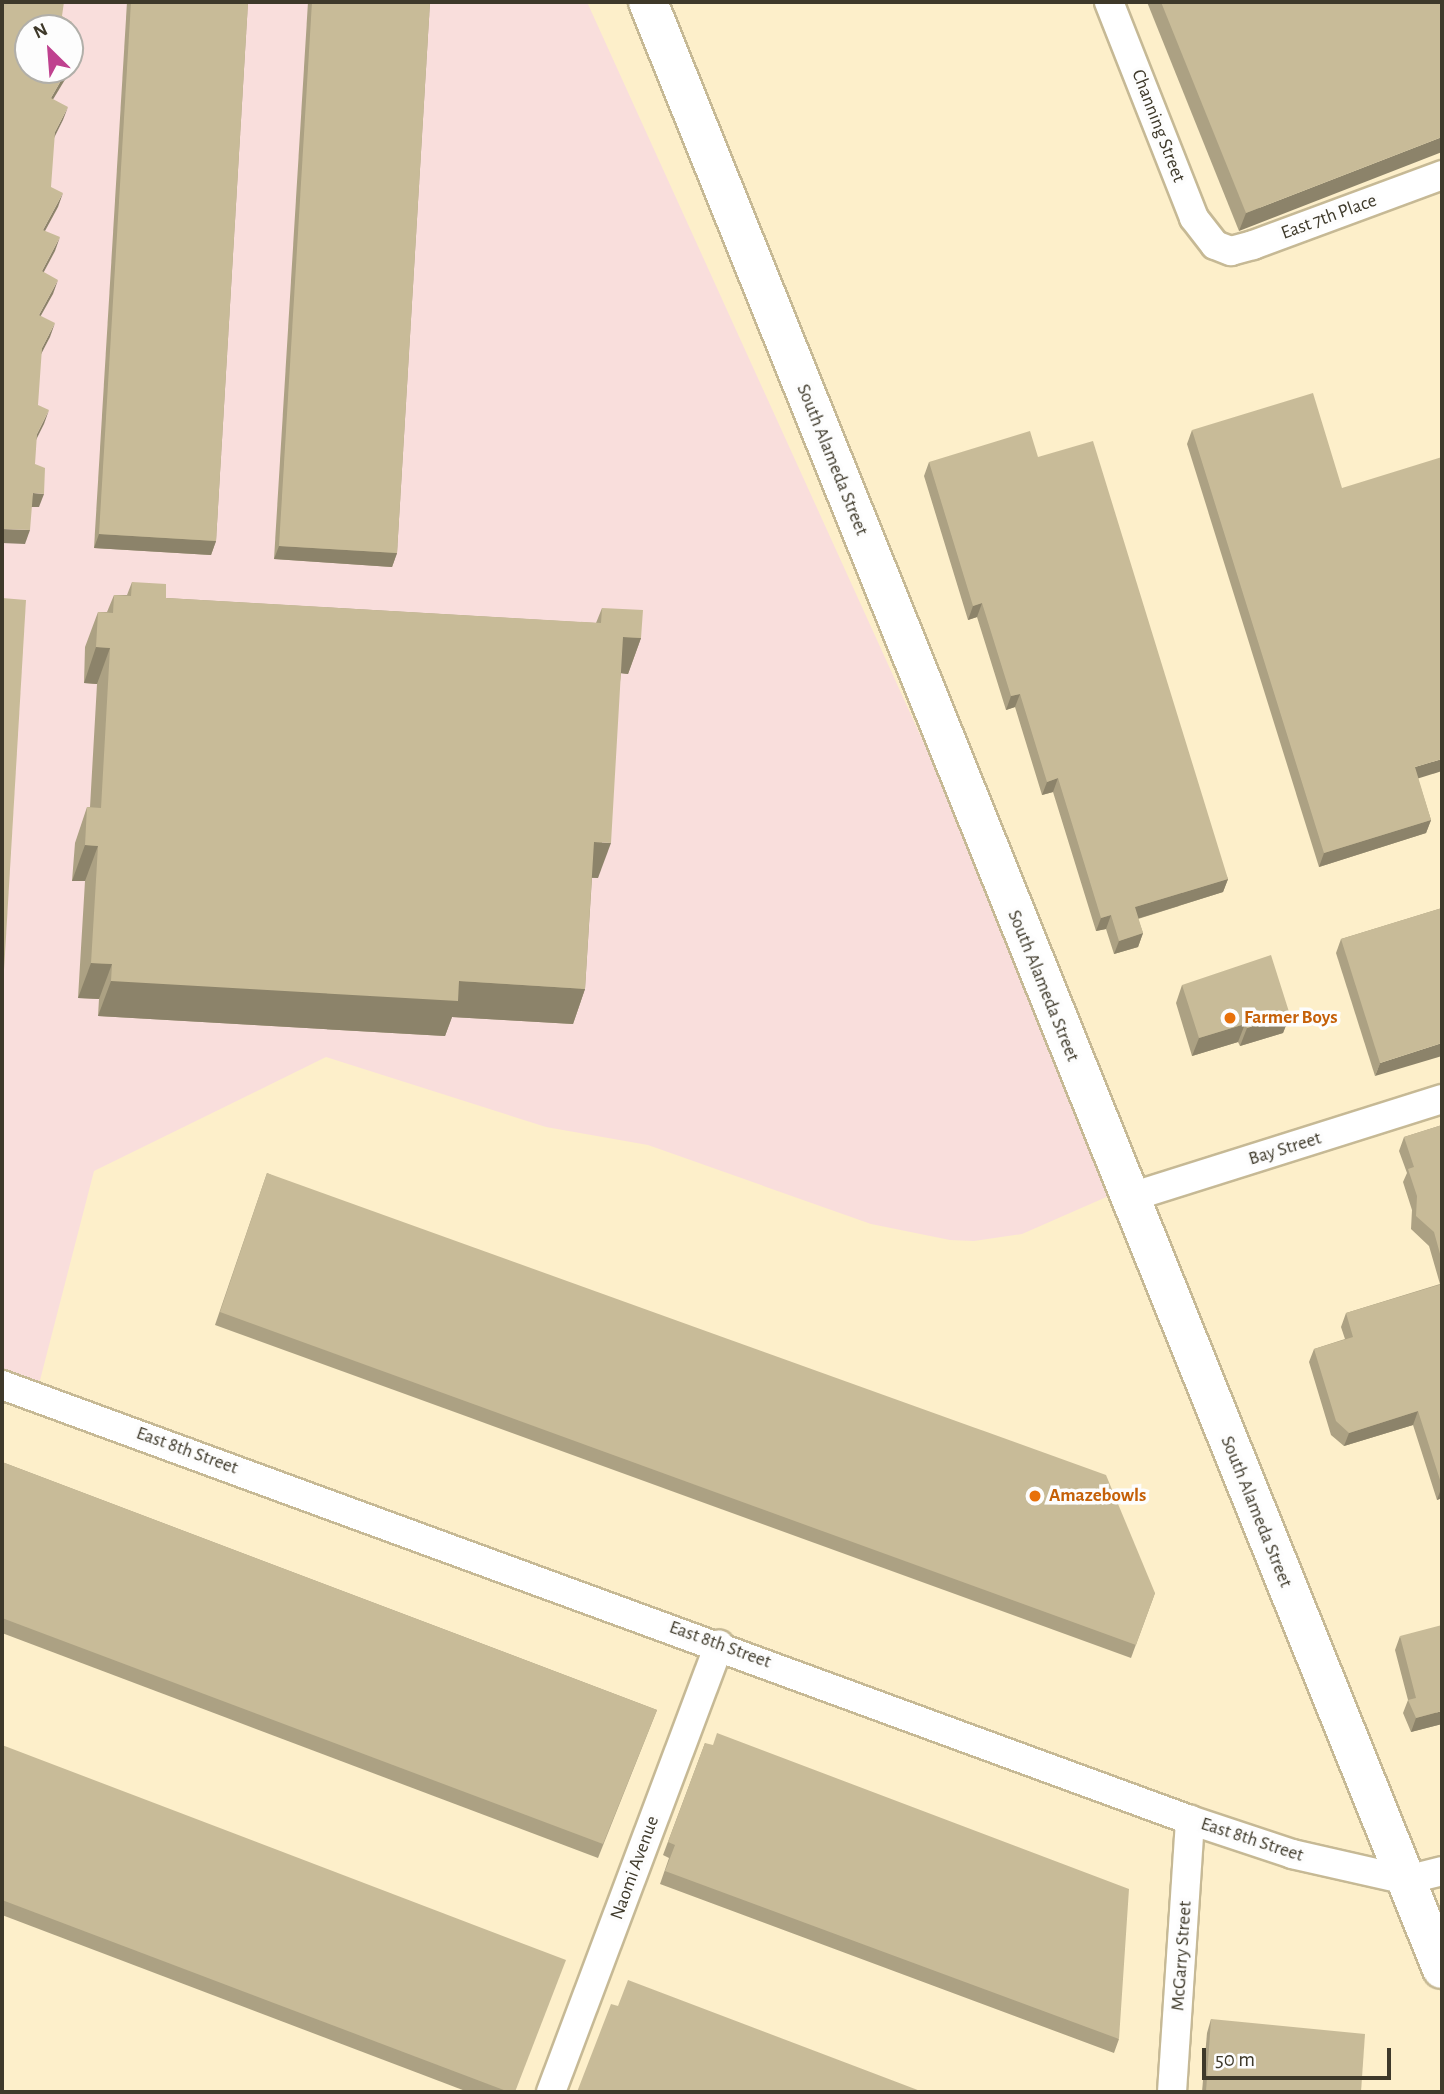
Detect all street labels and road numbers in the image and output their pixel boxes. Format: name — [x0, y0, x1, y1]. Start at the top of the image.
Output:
street label: Channing Street — [1126, 66, 1190, 186]
street label: East 7th Place — [1278, 189, 1380, 245]
street label: South Alameda Street — [791, 381, 873, 539]
street label: South Alameda Street — [1002, 907, 1084, 1065]
street label: Bay Street — [1246, 1127, 1324, 1171]
street label: East 8th Street — [133, 1422, 241, 1480]
street label: South Alameda Street — [1215, 1433, 1297, 1591]
street label: East 8th Street — [666, 1616, 774, 1674]
street label: Naomi Avenue — [606, 1813, 664, 1923]
street label: East 8th Street — [1198, 1813, 1306, 1867]
street label: McGarry Street — [1167, 1900, 1197, 2012]

